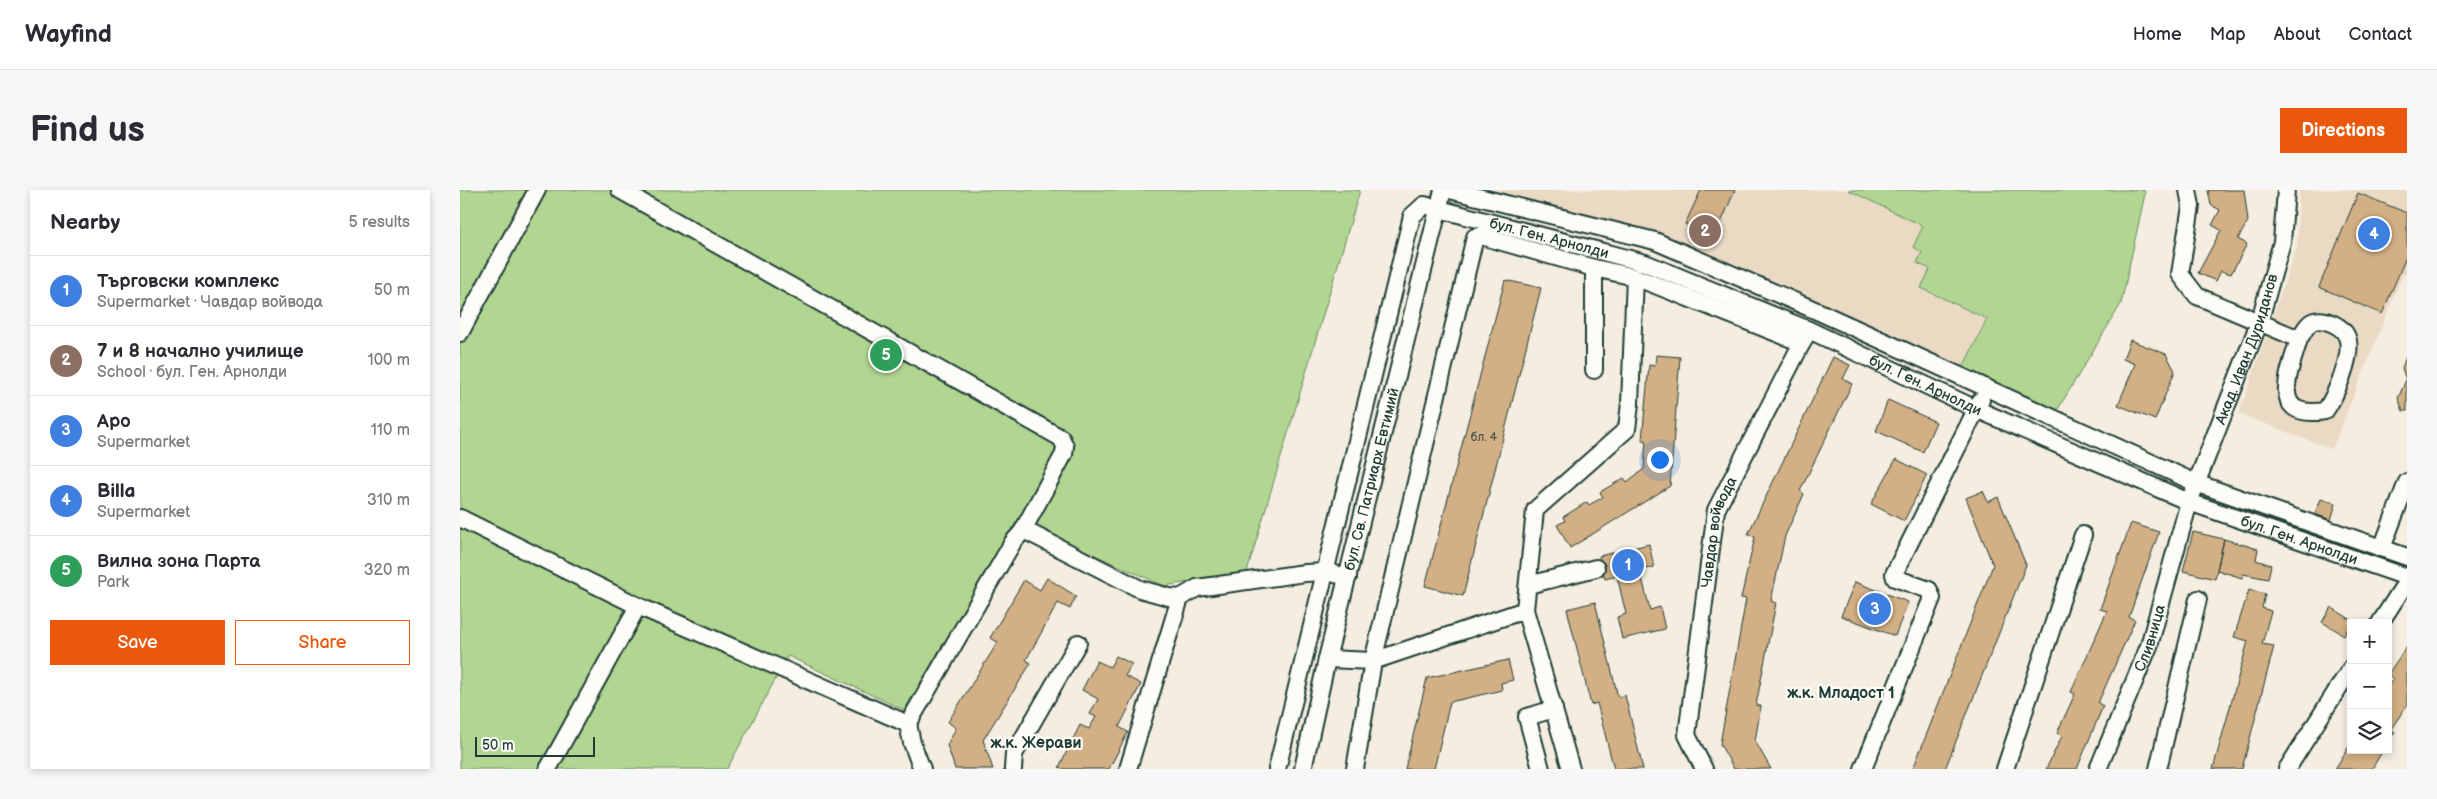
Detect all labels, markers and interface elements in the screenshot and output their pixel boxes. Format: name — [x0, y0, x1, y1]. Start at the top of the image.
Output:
text: Wayfind — [25, 20, 112, 49]
text: Home — [2133, 24, 2182, 45]
text: Map — [2210, 24, 2246, 45]
text: About — [2274, 24, 2321, 45]
text: Contact — [2349, 24, 2412, 45]
button: Directions — [2280, 108, 2407, 153]
text: Find us — [30, 109, 145, 152]
text: Nearby — [50, 210, 120, 235]
pin: 2 — [1689, 212, 1721, 250]
text: 5 results — [348, 213, 410, 232]
street label: бул. Ген. Арнолди — [1488, 213, 1611, 263]
pin: 4 — [2358, 215, 2390, 253]
text: Търговски комплекс — [97, 270, 279, 293]
street label: Акад. Иван Дуриданов — [2210, 272, 2282, 428]
text: 1 — [63, 281, 69, 300]
text: 50 m — [374, 281, 410, 300]
text: Supermarket · Чавдар войвода — [97, 293, 323, 312]
pin: 5 — [870, 336, 902, 374]
text: 7 и 8 начално училище — [97, 340, 303, 363]
street label: бул. Ген. Арнолди — [1866, 350, 1985, 420]
text: 2 — [61, 351, 71, 370]
text: 100 m — [367, 351, 410, 370]
text: School · бул. Ген. Арнолди — [97, 363, 287, 382]
street label: бул. Св. Патриарх Евтимий — [1340, 386, 1403, 572]
text: Аро — [97, 410, 131, 433]
text: 3 — [61, 421, 71, 440]
text: 110 m — [371, 421, 410, 440]
house number: бл. 4 — [1471, 430, 1498, 445]
text: Supermarket — [97, 433, 190, 452]
your location — [1647, 447, 1673, 473]
street label: Чавдар войвода — [1697, 473, 1741, 589]
text: Billa — [97, 480, 136, 503]
text: 4 — [61, 491, 71, 510]
text: 310 m — [367, 491, 410, 510]
text: Supermarket — [97, 503, 190, 522]
street label: бул. Ген. Арнолди — [2238, 511, 2360, 569]
pin: 1 — [1612, 546, 1644, 584]
text: Вилна зона Парта — [97, 550, 260, 573]
text: 5 — [61, 561, 71, 580]
text: 320 m — [364, 561, 410, 580]
text: Park — [97, 573, 129, 592]
pin: 3 — [1859, 590, 1891, 628]
street label: Сливница — [2130, 602, 2170, 674]
map controls — [2347, 619, 2392, 754]
button: + — [2347, 619, 2392, 664]
button: Save — [50, 620, 225, 665]
button: Share — [235, 620, 410, 665]
button: − — [2347, 664, 2392, 709]
district label: ж.к. Младост 1 — [1787, 684, 1895, 703]
button: layers — [2347, 709, 2392, 754]
scale bar — [475, 734, 595, 757]
district label: ж.к. Жерави — [991, 734, 1081, 753]
text: 50 m — [482, 737, 514, 754]

